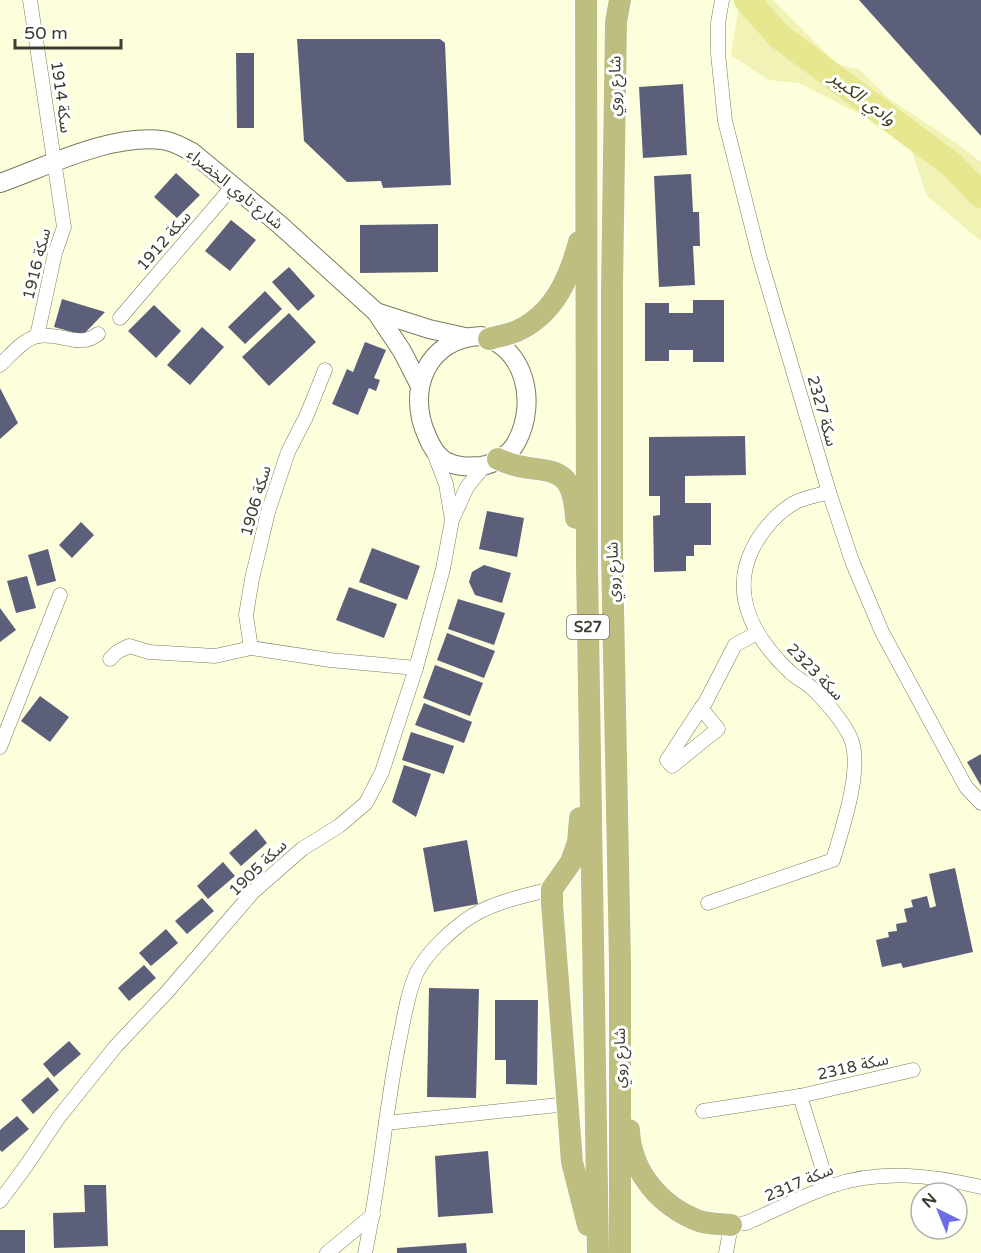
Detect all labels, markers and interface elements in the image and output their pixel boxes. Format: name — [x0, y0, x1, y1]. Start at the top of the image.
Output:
scale bar — [15, 12, 122, 50]
text: 50 m — [24, 22, 68, 44]
street label: شارع روي — [604, 56, 628, 116]
street label: سكة 1914 — [46, 60, 76, 134]
water label: وادي الكبير — [822, 65, 901, 133]
street label: شارع تاوي الخضراء — [182, 144, 287, 235]
street label: سكة 1912 — [133, 207, 195, 275]
street label: سكة 1916 — [18, 226, 56, 302]
street label: سكة 2327 — [802, 373, 842, 449]
street label: سكة 1906 — [236, 463, 276, 539]
street label: شارع روي — [602, 542, 626, 602]
road number: S27 — [567, 615, 609, 639]
street label: سكة 2323 — [782, 639, 848, 705]
street label: سكة 1905 — [225, 836, 291, 900]
street label: شارع روي — [610, 1028, 632, 1088]
street label: سكة 2318 — [815, 1049, 891, 1085]
street label: سكة 2317 — [762, 1160, 836, 1206]
north arrow — [909, 1181, 969, 1241]
text: N — [918, 1189, 941, 1212]

